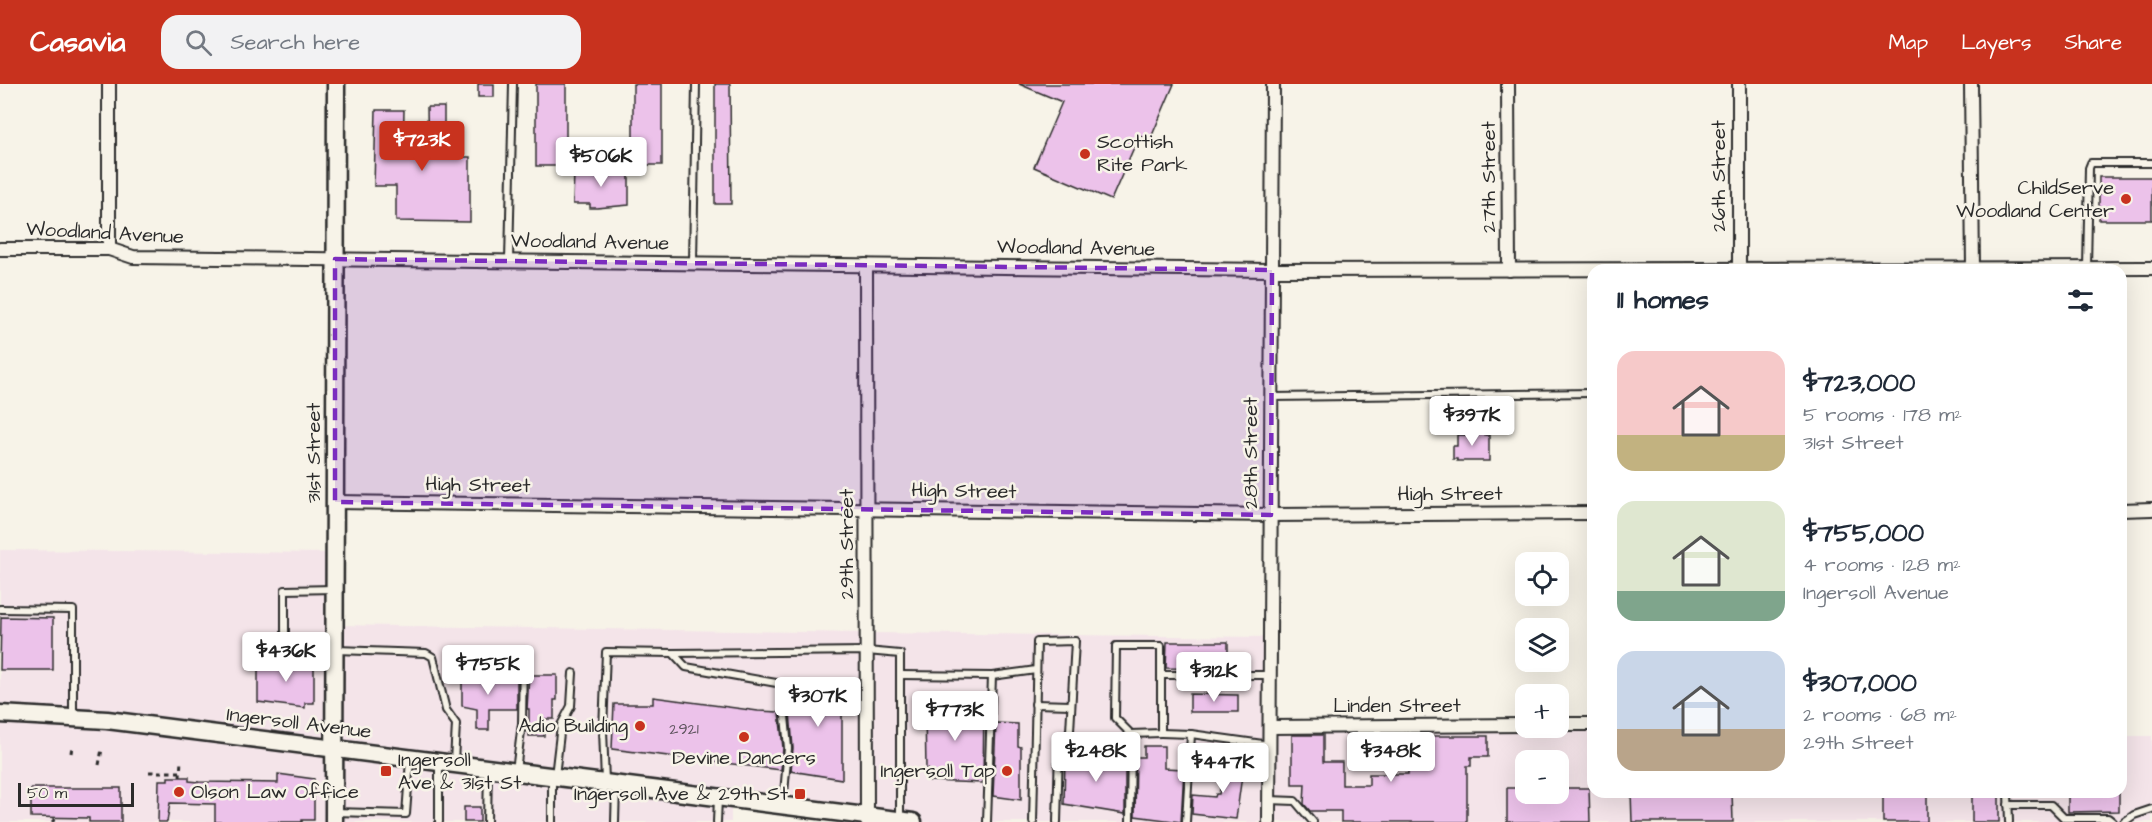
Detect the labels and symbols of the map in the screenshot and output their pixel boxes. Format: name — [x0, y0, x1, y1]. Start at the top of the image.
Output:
street label: 26th Street — [1705, 120, 1733, 232]
pin: $723K — [380, 121, 464, 172]
street label: 27th Street — [1475, 121, 1503, 233]
place label: Scottish Rite Park — [1097, 128, 1187, 179]
pin: $506K — [559, 137, 643, 188]
marker: Scottish Rite Park — [1078, 147, 1092, 161]
place label: ChildServe Woodland Center — [1956, 174, 2114, 225]
marker: ChildServe Woodland Center — [2119, 192, 2133, 206]
street label: Woodland Avenue — [25, 215, 185, 251]
street label: Woodland Avenue — [511, 227, 669, 257]
street label: Woodland Avenue — [997, 233, 1155, 263]
pin: $397K — [1430, 396, 1514, 447]
street label: 28th Street — [1237, 397, 1265, 509]
street label: 31st Street — [300, 403, 328, 503]
street label: High Street — [425, 470, 531, 501]
street label: High Street — [911, 476, 1017, 507]
street label: High Street — [1397, 480, 1503, 509]
street label: 29th Street — [833, 489, 861, 599]
pin: $436K — [244, 632, 328, 683]
pin: $755K — [446, 645, 530, 696]
pin: $312K — [1172, 652, 1256, 703]
pin: $307K — [776, 677, 860, 728]
pin: $773K — [913, 691, 997, 742]
street label: Linden Street — [1333, 692, 1461, 720]
street label: Ingersoll Avenue — [225, 700, 373, 747]
place label: Adio Building — [519, 712, 628, 741]
house number: 2921 — [669, 718, 699, 740]
marker: Adio Building — [633, 719, 647, 733]
marker: Devine Dancers — [737, 730, 751, 744]
pin: $248K — [1054, 732, 1138, 783]
pin: $348K — [1349, 732, 1433, 783]
pin: $447K — [1181, 743, 1265, 794]
place label: Devine Dancers — [672, 744, 816, 772]
place label: Ingersoll Ave & 31st St — [398, 746, 521, 797]
place label: Ingersoll Tap — [880, 757, 995, 786]
marker: Ingersoll Ave & 31st St — [379, 764, 393, 778]
marker: Ingersoll Tap — [1000, 764, 1014, 778]
place label: Olson Law Office — [191, 778, 359, 806]
scale bar — [18, 780, 134, 808]
place label: Ingersoll Ave & 29th St — [574, 780, 788, 809]
marker: Olson Law Office — [172, 785, 186, 799]
marker: Ingersoll Ave & 29th St — [793, 787, 807, 801]

